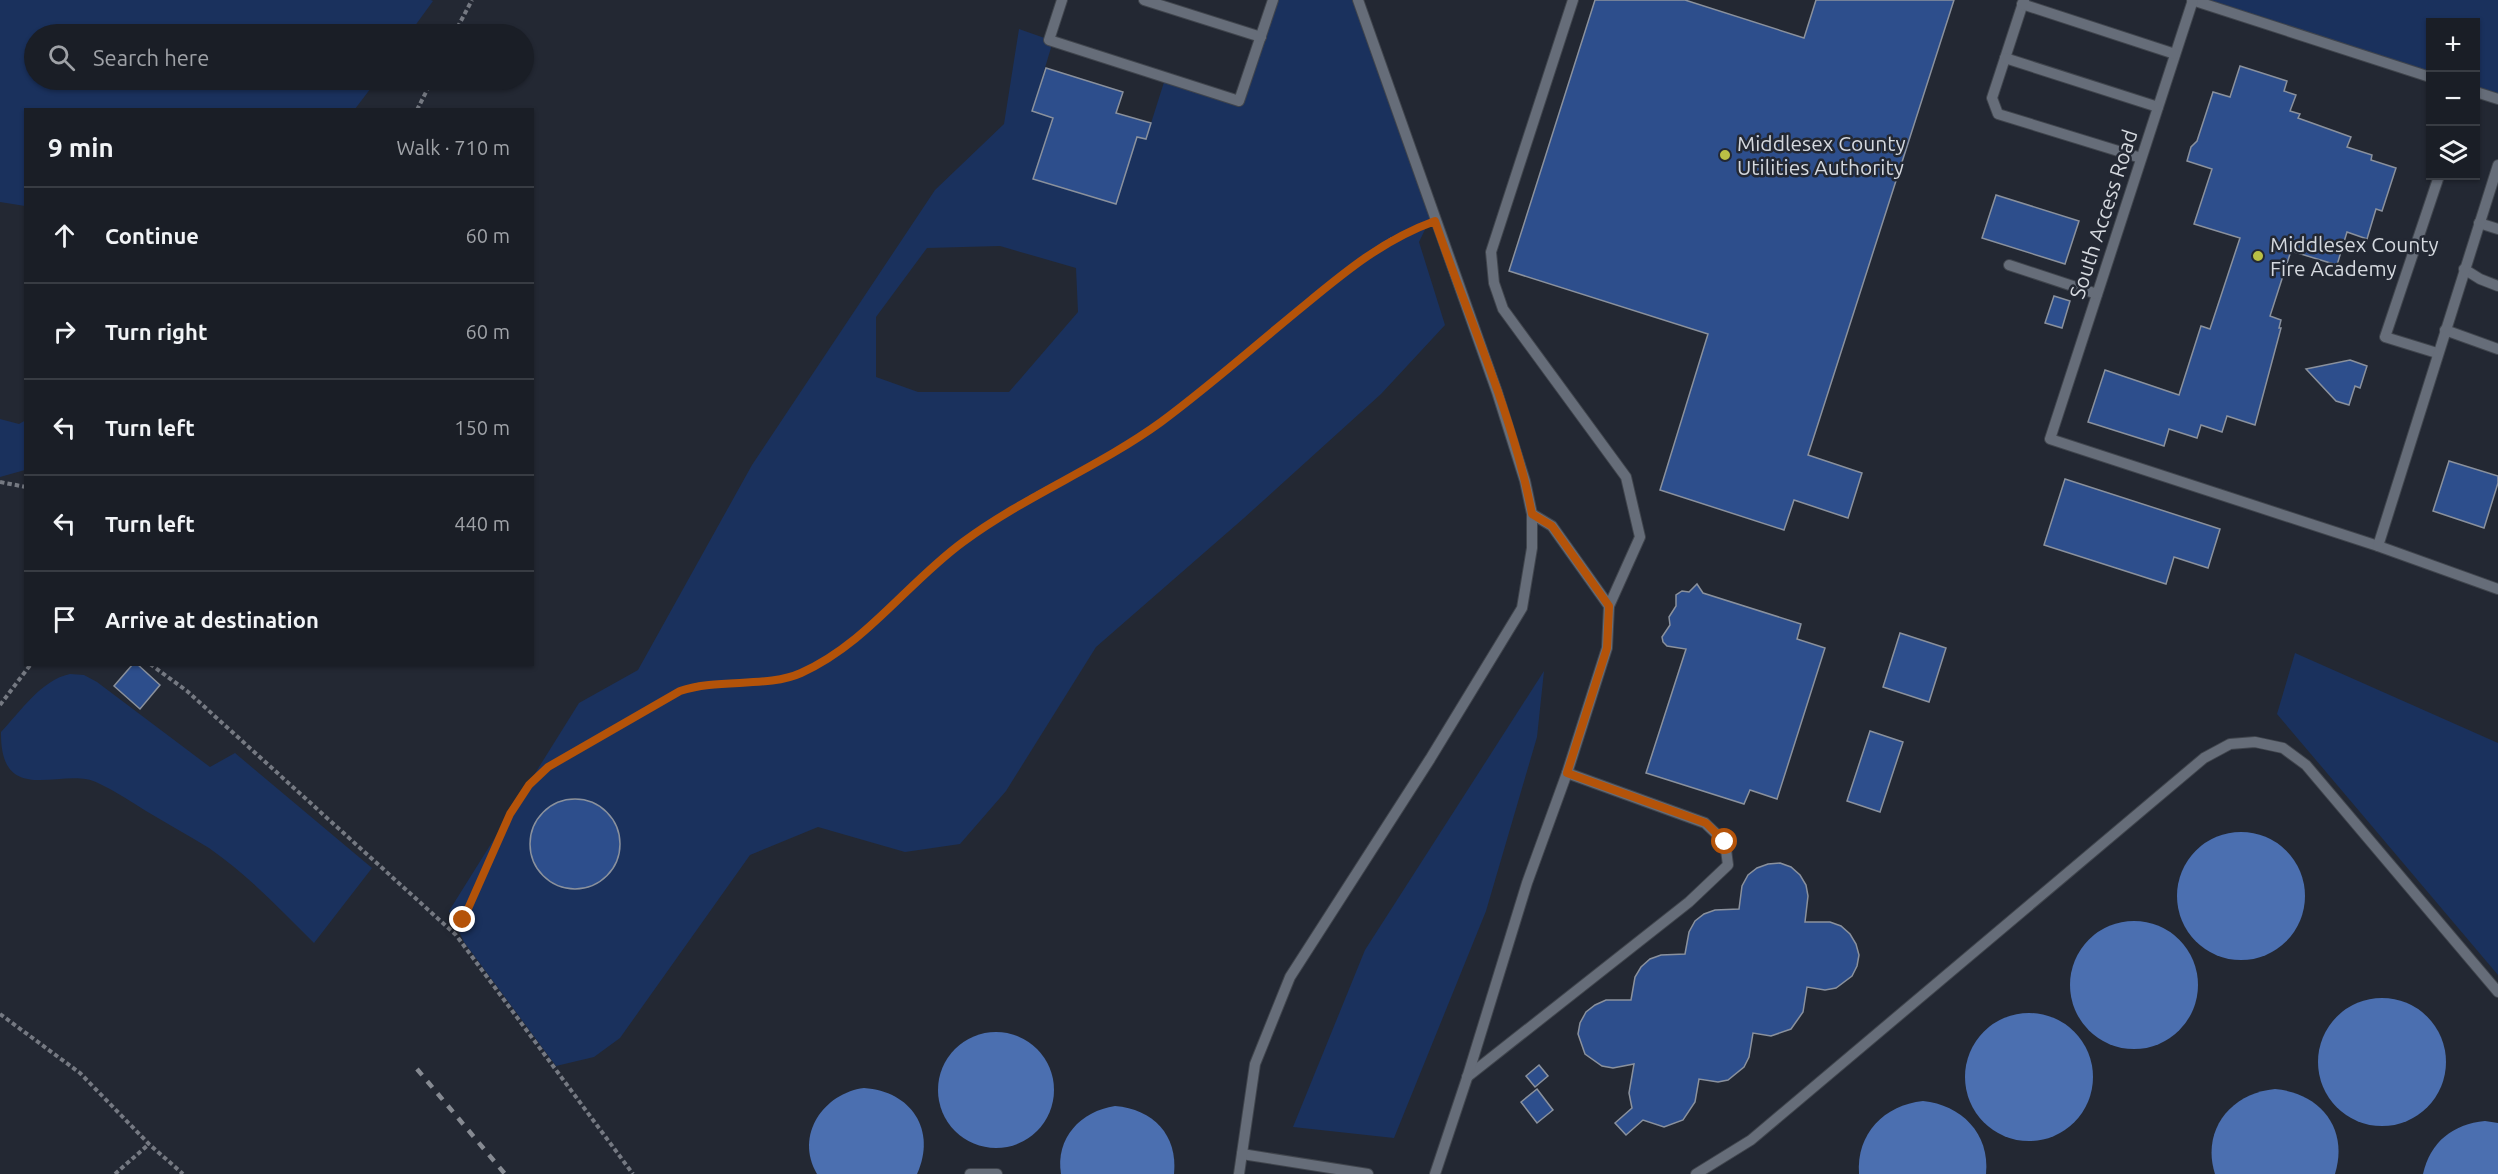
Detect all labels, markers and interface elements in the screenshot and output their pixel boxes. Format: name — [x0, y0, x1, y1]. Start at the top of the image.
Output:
map controls — [2426, 18, 2480, 180]
button: + — [2426, 18, 2480, 72]
search box — [24, 24, 534, 90]
icon: search — [45, 41, 78, 74]
text: Search here — [93, 45, 209, 70]
button: − — [2426, 72, 2480, 126]
street label: South Access Road — [2064, 126, 2142, 302]
button: layers — [2426, 126, 2480, 180]
place label: Middlesex County Utilities Authority — [1737, 131, 1906, 179]
text: 9 min — [48, 133, 114, 162]
text: Walk · 710 m — [397, 136, 510, 159]
marker: Middlesex County Utilities Authority — [1718, 148, 1732, 162]
icon: ahead — [48, 219, 81, 252]
text: Continue — [105, 223, 199, 248]
text: 60 m — [466, 224, 510, 247]
place label: Middlesex County Fire Academy — [2270, 232, 2439, 280]
marker: Middlesex County Fire Academy — [2251, 249, 2265, 263]
icon: right — [48, 315, 81, 348]
text: Turn right — [105, 319, 207, 344]
text: 60 m — [466, 320, 510, 343]
icon: left — [48, 411, 81, 444]
text: Turn left — [105, 415, 195, 440]
text: 150 m — [454, 416, 510, 439]
icon: left — [48, 507, 81, 540]
text: Turn left — [105, 511, 195, 536]
text: 440 m — [454, 512, 510, 535]
icon: arrive — [48, 603, 81, 636]
text: Arrive at destination — [105, 607, 319, 632]
route start — [1711, 828, 1737, 854]
route end — [449, 906, 475, 932]

